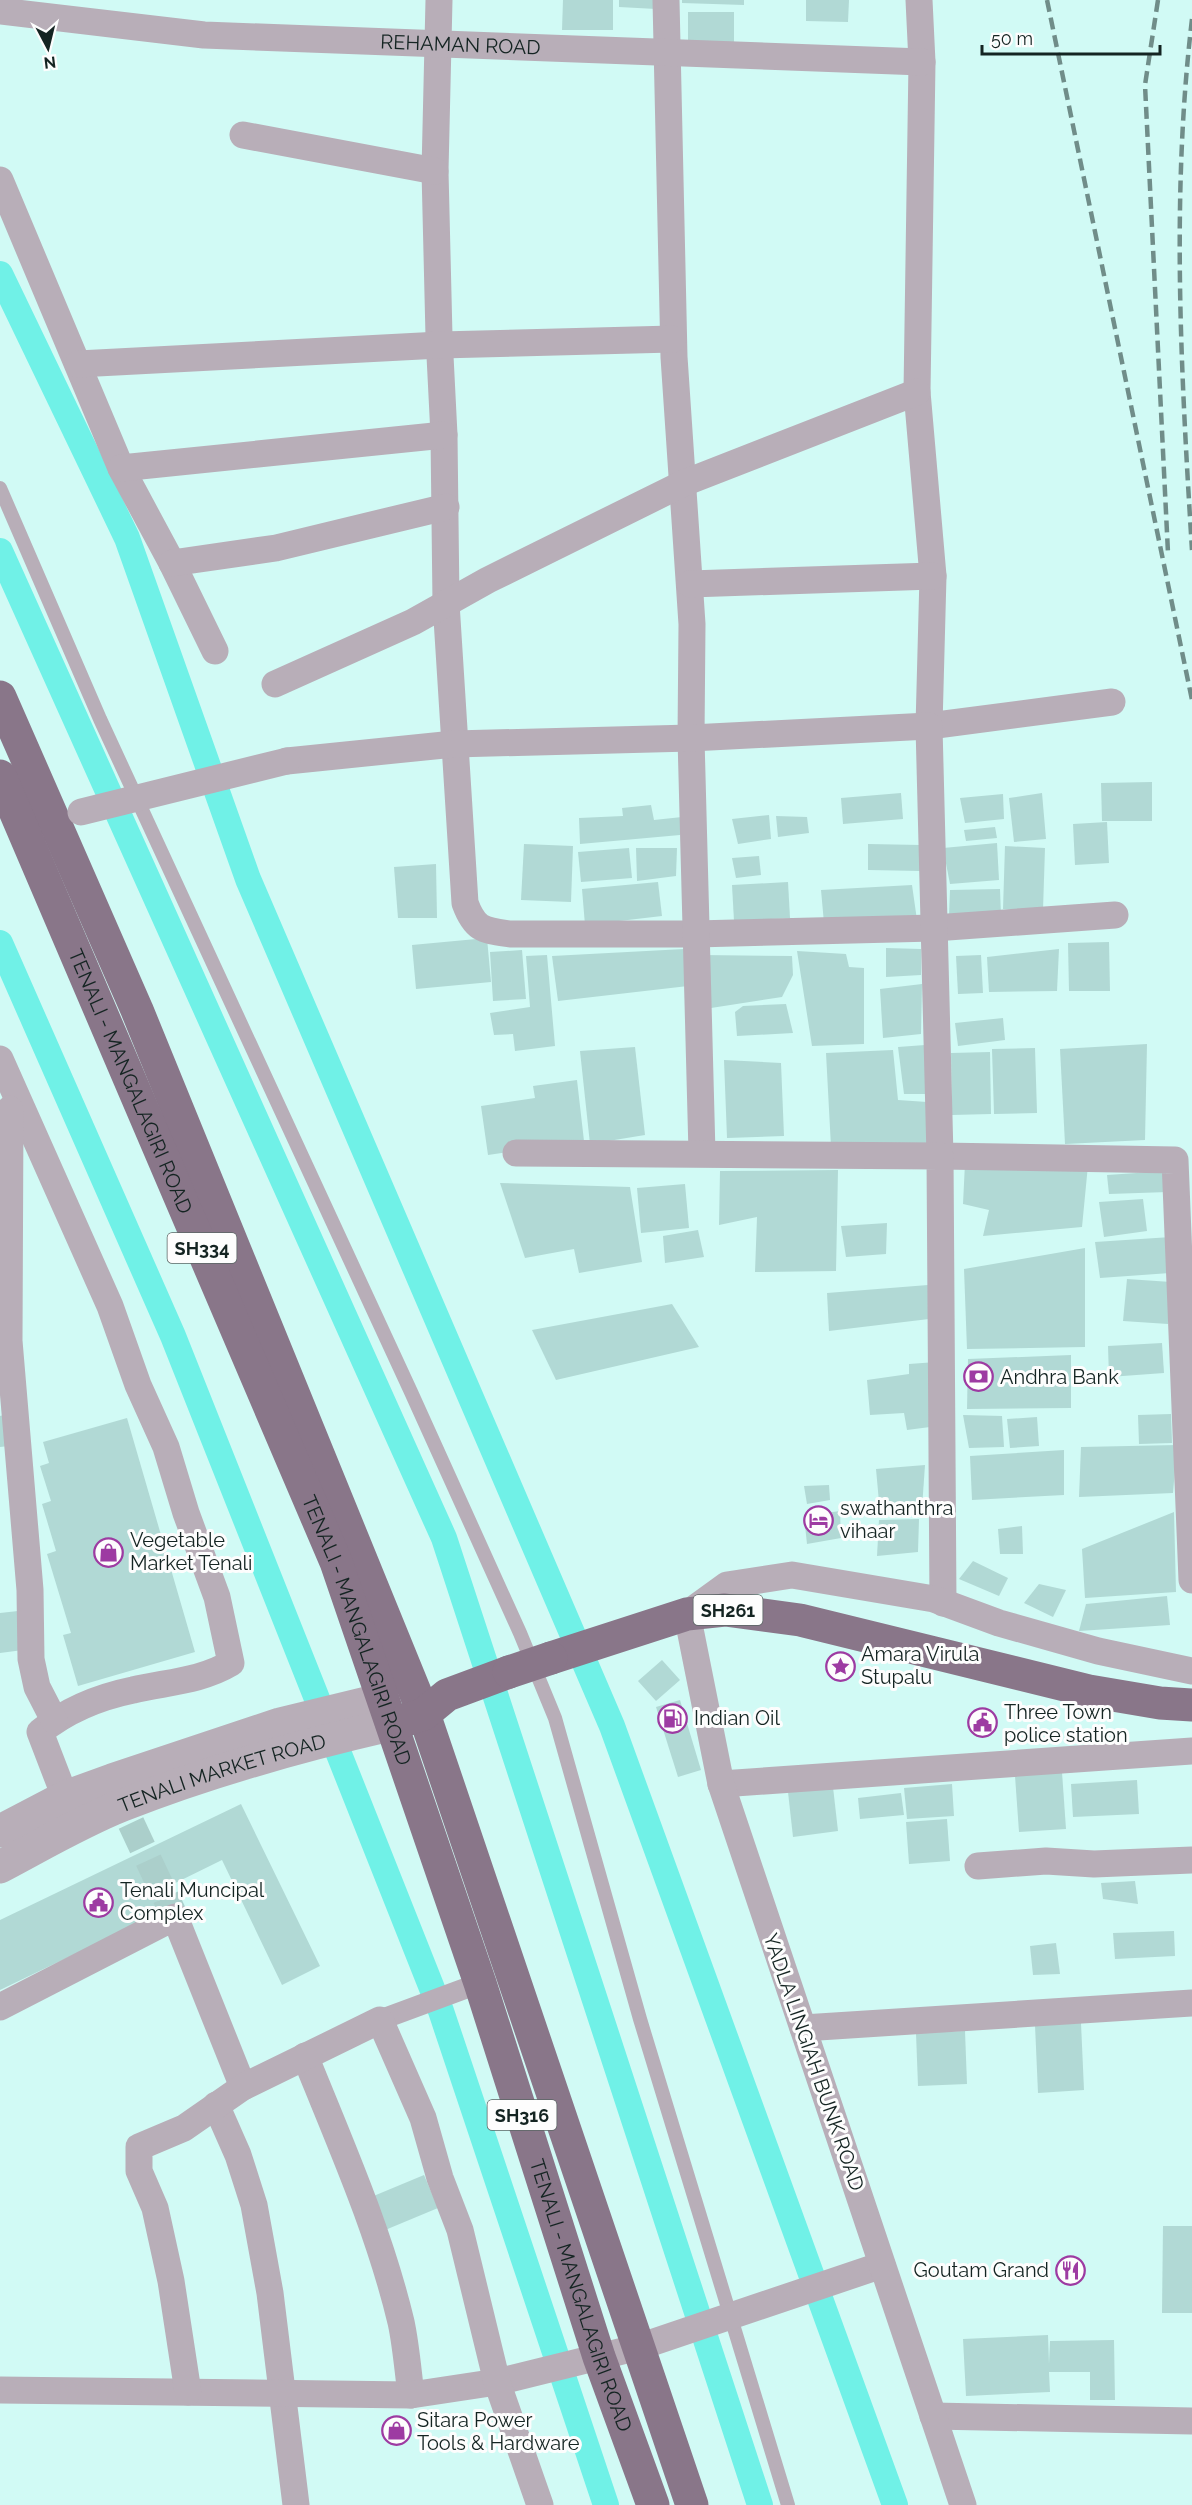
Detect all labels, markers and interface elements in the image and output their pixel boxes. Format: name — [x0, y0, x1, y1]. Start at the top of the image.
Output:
north arrow — [18, 18, 78, 78]
scale bar — [982, 18, 1160, 56]
text: 50 m — [991, 28, 1033, 49]
street label: REHAMAN ROAD — [380, 30, 541, 60]
text: N — [43, 52, 57, 73]
street label: TENALI - MANGALAGIRI ROAD — [63, 945, 198, 1217]
road number: SH334 — [168, 1233, 236, 1263]
bank icon: Andhra Bank — [963, 1361, 995, 1393]
place label: Andhra Bank — [1000, 1365, 1119, 1389]
street label: TENALI - MANGALAGIRI ROAD — [297, 1491, 417, 1768]
place label: swathanthra vihaar — [840, 1496, 953, 1543]
hotel icon: swathanthra vihaar — [803, 1504, 835, 1536]
place label: Vegetable Market Tenali — [130, 1528, 252, 1575]
shop icon: Vegetable Market Tenali — [93, 1536, 125, 1568]
road number: SH261 — [694, 1595, 762, 1625]
place label: Amara Virula Stupalu — [861, 1642, 979, 1689]
place icon: Amara Virula Stupalu — [824, 1650, 856, 1682]
place label: Three Town police station — [1004, 1700, 1128, 1747]
fuel station icon: Indian Oil — [657, 1702, 689, 1734]
place label: Indian Oil — [694, 1706, 780, 1730]
public building icon: Three Town police station — [967, 1707, 999, 1739]
street label: TENALI MARKET ROAD — [115, 1729, 328, 1818]
place label: Tenali Muncipal Complex — [120, 1878, 265, 1925]
public building icon: Tenali Muncipal Complex — [83, 1886, 115, 1918]
street label: YADLA LINGIAH BUNK ROAD — [759, 1930, 869, 2194]
road number: SH316 — [488, 2100, 556, 2130]
street label: TENALI - MANGALAGIRI ROAD — [525, 2156, 637, 2435]
restaurant icon: Goutam Grand — [1054, 2254, 1086, 2286]
place label: Goutam Grand — [914, 2258, 1049, 2282]
place label: Sitara Power Tools & Hardware — [417, 2408, 580, 2455]
shop icon: Sitara Power Tools & Hardware — [380, 2415, 412, 2447]

